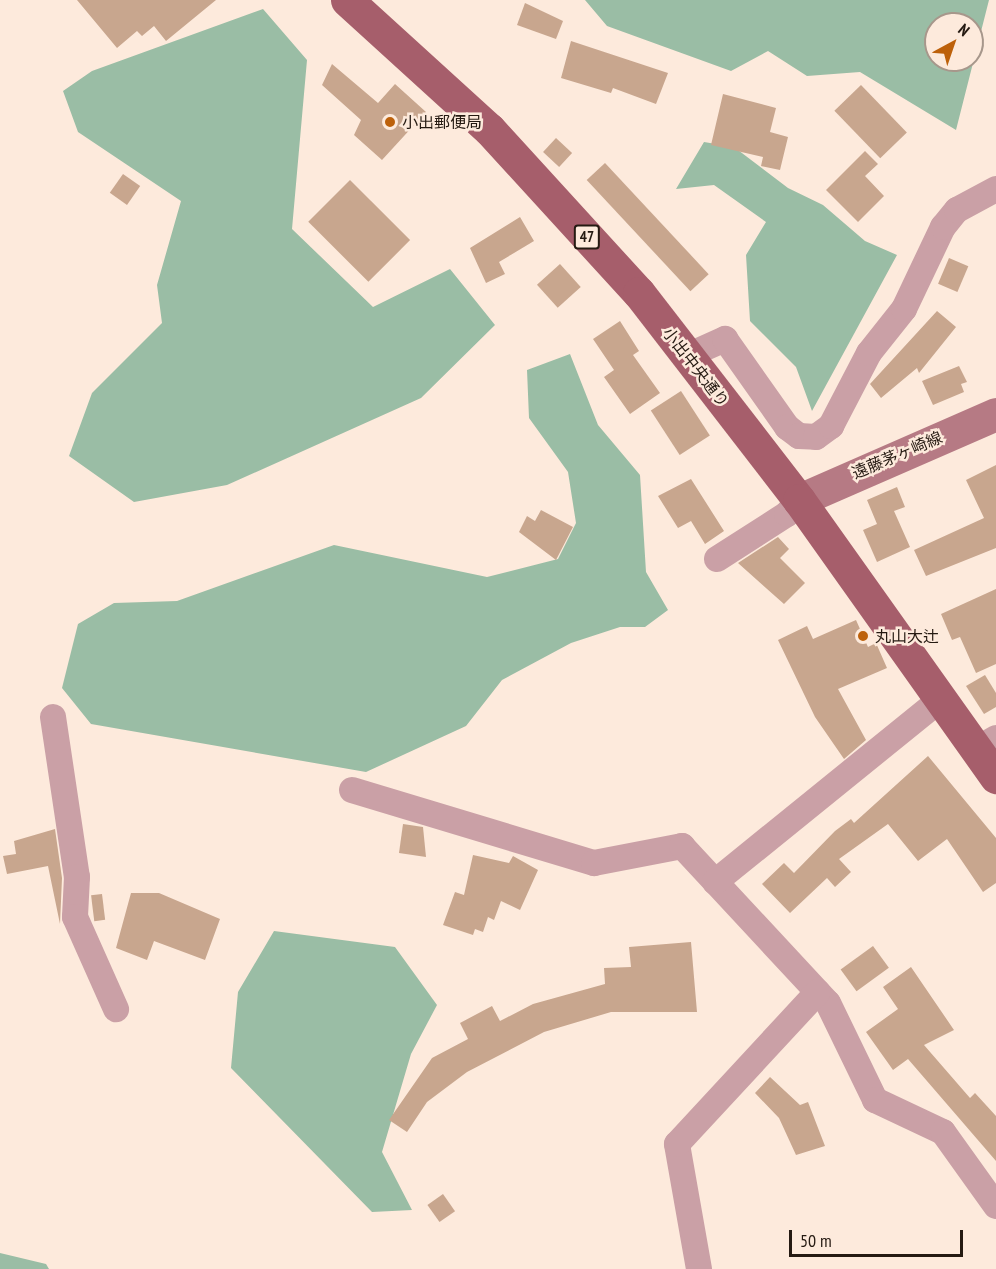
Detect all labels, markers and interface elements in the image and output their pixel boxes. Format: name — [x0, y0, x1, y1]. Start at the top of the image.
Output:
north arrow — [924, 12, 984, 72]
text: N — [955, 19, 974, 40]
place label: 小出郵便局 — [402, 112, 482, 132]
marker: 小出郵便局 — [383, 115, 397, 129]
road number: 47 — [574, 225, 600, 249]
street label: 小出中央通り — [659, 323, 733, 411]
street label: 遠藤茅ヶ崎線 — [849, 427, 945, 483]
place label: 丸山大辻 — [875, 626, 939, 646]
marker: 丸山大辻 — [856, 629, 870, 643]
scale bar — [792, 1218, 966, 1256]
text: 50 m — [800, 1229, 832, 1252]

